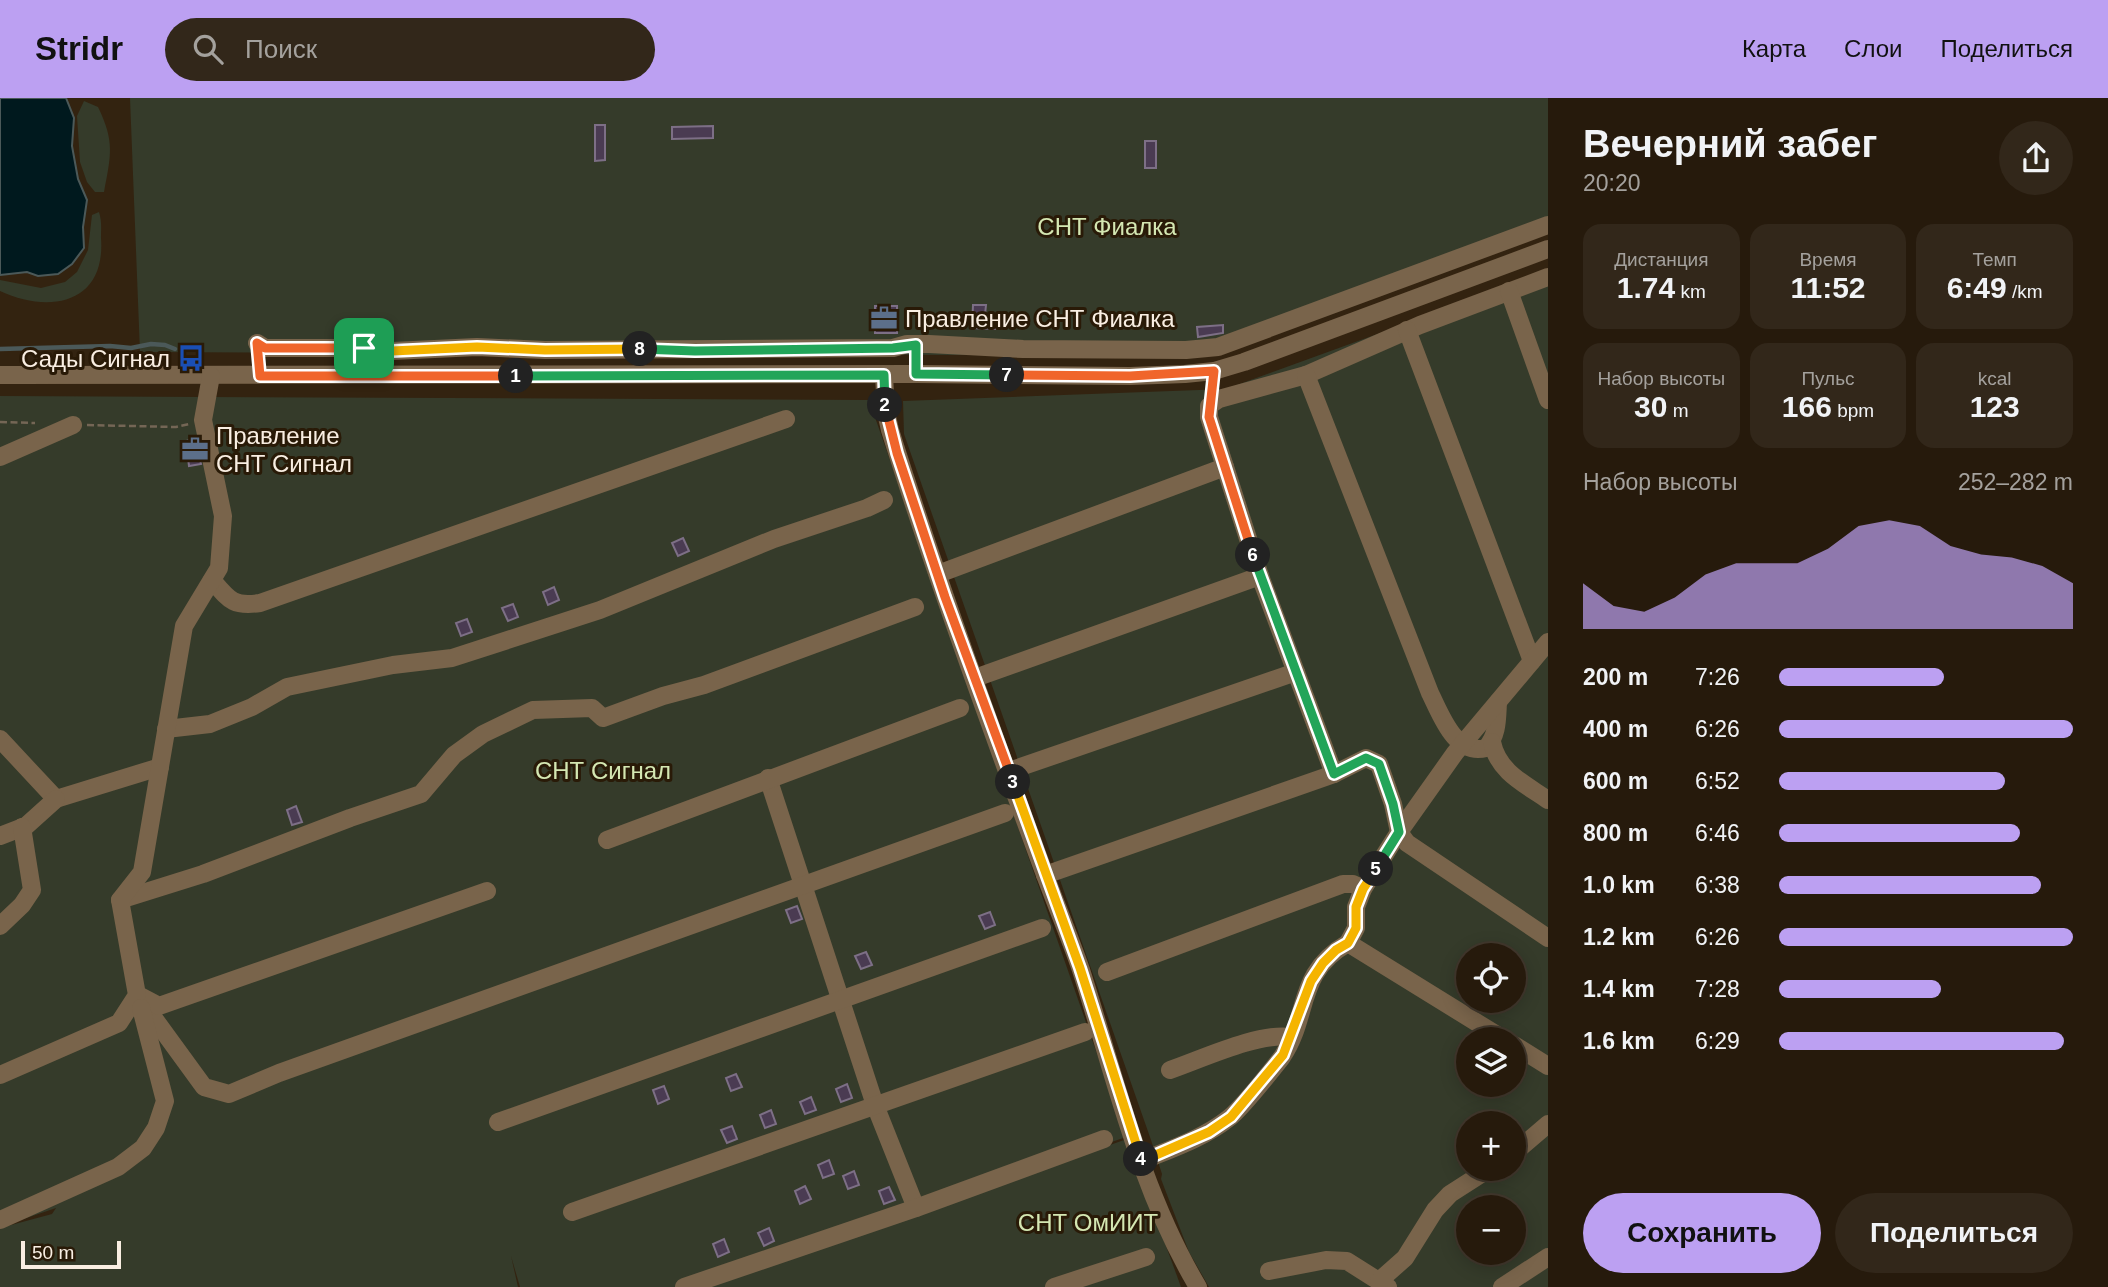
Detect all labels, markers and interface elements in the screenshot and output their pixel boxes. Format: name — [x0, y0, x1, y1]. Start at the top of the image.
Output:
search box — [165, 18, 655, 81]
text: Stridr — [35, 30, 123, 67]
icon: search — [189, 30, 227, 68]
text: Поиск — [245, 34, 317, 64]
text: Карта — [1742, 35, 1806, 62]
text: Слои — [1844, 35, 1902, 62]
text: Поделиться — [1940, 35, 2073, 62]
button: share — [1999, 121, 2073, 195]
text: Вечерний забег — [1583, 123, 1877, 165]
text: 20:20 — [1583, 170, 1641, 196]
park label: СНТ Фиалка — [1037, 213, 1177, 240]
text: Дистанция — [1614, 249, 1708, 270]
text: Время — [1799, 249, 1857, 270]
text: Темп — [1972, 249, 2017, 270]
text: 1.74 — [1617, 271, 1675, 304]
text: 11:52 — [1790, 271, 1866, 304]
text: 6:49 — [1947, 271, 2007, 304]
text: km — [1675, 281, 1706, 302]
text: /km — [2007, 281, 2043, 302]
office icon: Правление СНТ Фиалка — [869, 303, 899, 333]
place label: Правление СНТ Фиалка — [905, 305, 1175, 332]
pin — [334, 318, 394, 378]
icon: arrive — [345, 329, 383, 367]
pin: 8 — [622, 331, 658, 366]
text: 8 — [634, 338, 645, 359]
bus stop icon: Сады Сигнал — [176, 343, 206, 373]
place label: Сады Сигнал — [21, 345, 170, 372]
pin: 1 — [498, 358, 534, 394]
pin: 7 — [990, 358, 1024, 392]
text: 7 — [1001, 364, 1012, 385]
text: 1 — [510, 365, 521, 386]
text: Набор высоты — [1598, 368, 1725, 389]
text: Пульс — [1801, 368, 1855, 389]
text: kcal — [1978, 368, 2012, 389]
pin: 2 — [868, 388, 903, 422]
text: 30 — [1634, 390, 1667, 423]
text: 166 — [1782, 390, 1832, 423]
text: 123 — [1970, 390, 2020, 423]
text: 2 — [879, 394, 890, 415]
text: m — [1667, 400, 1689, 421]
text: bpm — [1832, 400, 1874, 421]
place label: Правление СНТ Сигнал — [216, 422, 352, 477]
office icon: Правление СНТ Сигнал — [180, 434, 210, 464]
text: Набор высоты — [1583, 469, 1737, 495]
text: 252–282 m — [1958, 469, 2073, 495]
pin: 6 — [1236, 538, 1270, 573]
text: 6 — [1247, 544, 1258, 565]
text: 200 m — [1583, 664, 1648, 690]
text: 7:26 — [1695, 664, 1740, 690]
text: 400 m — [1583, 716, 1648, 742]
text: 6:26 — [1695, 716, 1740, 742]
park label: СНТ Сигнал — [535, 757, 671, 784]
pin: 3 — [996, 764, 1030, 800]
text: 600 m — [1583, 768, 1648, 794]
text: 6:52 — [1695, 768, 1740, 794]
text: 3 — [1007, 771, 1018, 792]
text: 800 m — [1583, 820, 1648, 846]
text: 6:46 — [1695, 820, 1740, 846]
pin: 5 — [1358, 852, 1394, 886]
text: 5 — [1370, 858, 1381, 879]
text: 1.0 km — [1583, 872, 1655, 898]
text: 6:38 — [1695, 872, 1740, 898]
text: 1.2 km — [1583, 924, 1655, 950]
text: 6:26 — [1695, 924, 1740, 950]
map controls — [1456, 943, 1526, 1265]
button: locate — [1456, 943, 1526, 1013]
text: 1.4 km — [1583, 976, 1655, 1002]
text: 7:28 — [1695, 976, 1740, 1002]
button: layers — [1456, 1027, 1526, 1097]
text: 1.6 km — [1583, 1028, 1655, 1054]
text: 6:29 — [1695, 1028, 1740, 1054]
button: + — [1456, 1111, 1526, 1181]
pin: 4 — [1124, 1142, 1158, 1176]
text: 4 — [1135, 1148, 1146, 1169]
button: Сохранить — [1583, 1193, 1821, 1273]
button: Поделиться — [1835, 1193, 2073, 1273]
button: − — [1456, 1195, 1526, 1265]
park label: СНТ ОмИИТ — [1018, 1209, 1158, 1236]
scale bar — [21, 1238, 121, 1270]
text: 50 m — [32, 1242, 74, 1263]

